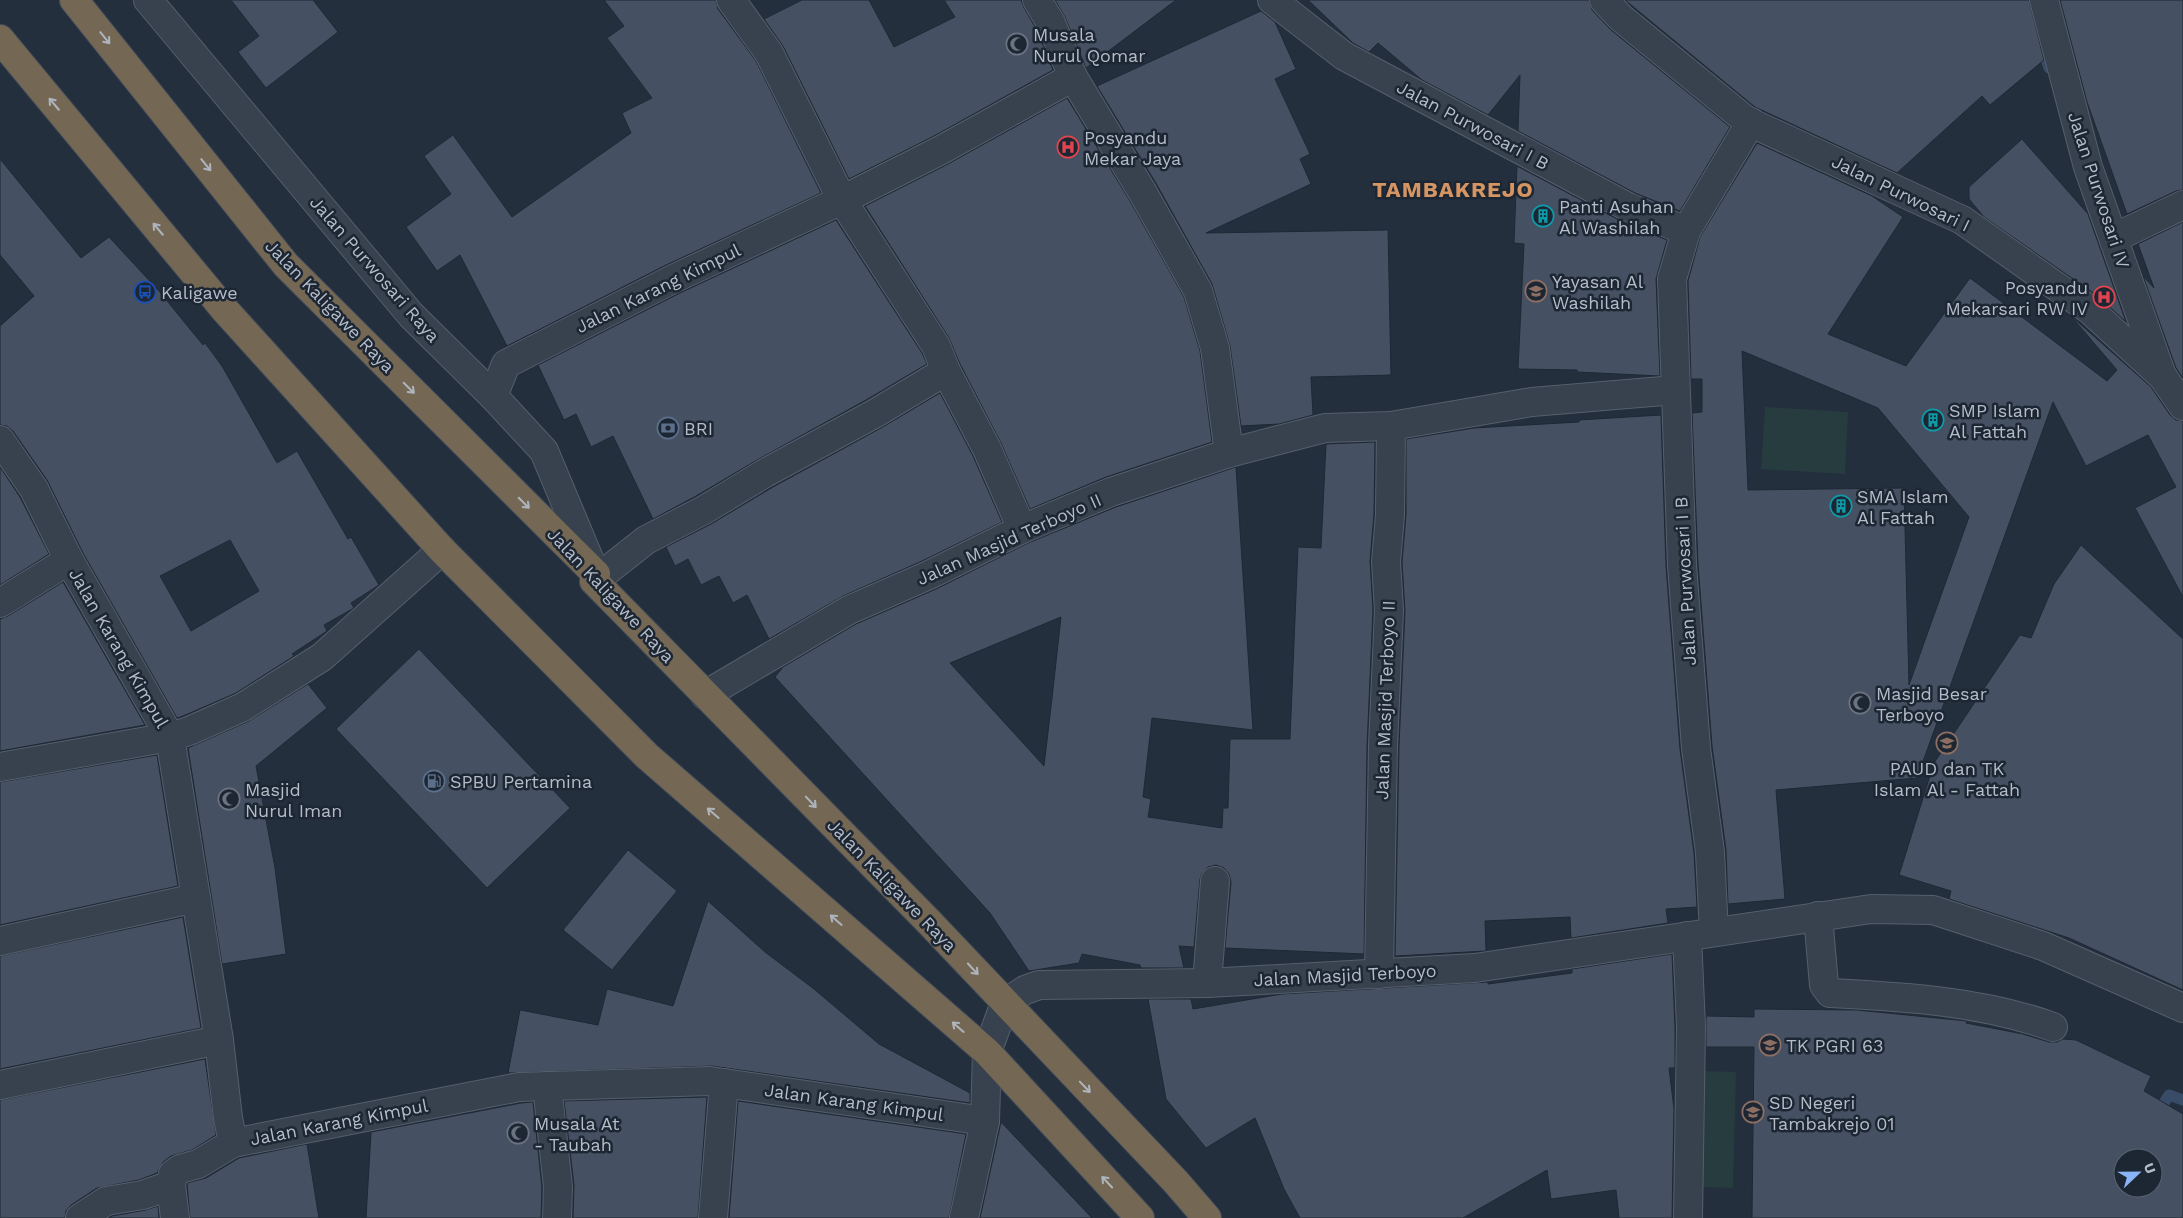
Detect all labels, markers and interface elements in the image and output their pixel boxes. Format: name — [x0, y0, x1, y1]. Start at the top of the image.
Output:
place label: Musala Nurul Qomar — [1033, 24, 1146, 66]
one-way arrow — [99, 31, 110, 44]
mosque icon: Musala Nurul Qomar — [1005, 32, 1029, 56]
street label: Jalan Purwosari I B — [1393, 76, 1553, 174]
one-way arrow — [48, 97, 60, 110]
street label: Jalan Purwosari IV — [2064, 109, 2134, 271]
place label: Posyandu Mekar Jaya — [1084, 127, 1181, 169]
hospital icon: Posyandu Mekar Jaya — [1056, 135, 1080, 159]
street label: Jalan Purwosari I — [1828, 150, 1974, 236]
one-way arrow — [201, 158, 211, 172]
district label: TAMBAKREJO — [1372, 177, 1534, 202]
street label: Jalan Purwosari Raya — [306, 192, 444, 346]
place label: Panti Asuhan Al Washilah — [1559, 196, 1674, 238]
building icon: Panti Asuhan Al Washilah — [1531, 204, 1555, 228]
one-way arrow — [152, 222, 163, 235]
street label: Jalan Kaligawe Raya — [261, 235, 399, 377]
street label: Jalan Karang Kimpul — [572, 239, 744, 337]
place label: Yayasan Al Washilah — [1552, 271, 1644, 313]
place label: Posyandu Mekarsari RW IV — [1945, 277, 2088, 319]
school or university icon: Yayasan Al Washilah — [1524, 279, 1548, 303]
bus stop icon: Kaligawe — [133, 280, 157, 304]
place label: Kaligawe — [161, 282, 238, 303]
hospital icon: Posyandu Mekarsari RW IV — [2092, 285, 2116, 309]
one-way arrow — [403, 382, 416, 394]
place label: SMP Islam Al Fattah — [1949, 400, 2040, 442]
building icon: SMP Islam Al Fattah — [1921, 408, 1945, 432]
bank icon: BRI — [656, 416, 680, 440]
place label: BRI — [684, 418, 713, 439]
place label: SMA Islam Al Fattah — [1857, 486, 1949, 528]
street label: Jalan Masjid Terboyo II — [913, 489, 1105, 589]
building icon: SMA Islam Al Fattah — [1829, 494, 1853, 518]
street label: Jalan Purwosari I B — [1670, 496, 1700, 666]
one-way arrow — [518, 497, 531, 509]
street label: Jalan Kaligawe Raya — [543, 523, 679, 667]
street label: Jalan Karang Kimpul — [65, 565, 173, 732]
street label: Jalan Masjid Terboyo II — [1371, 600, 1399, 800]
place label: Masjid Besar Terboyo — [1876, 683, 1987, 725]
mosque icon: Masjid Besar Terboyo — [1848, 691, 1872, 715]
school or university icon: PAUD dan TK Islam Al - Fattah — [1935, 731, 1959, 755]
place label: PAUD dan TK Islam Al - Fattah — [1874, 758, 2020, 800]
fuel station icon: SPBU Pertamina — [422, 769, 446, 793]
place label: SPBU Pertamina — [450, 771, 592, 792]
place label: Masjid Nurul Iman — [245, 779, 342, 821]
mosque icon: Masjid Nurul Iman — [217, 787, 241, 811]
one-way arrow — [805, 796, 817, 808]
one-way arrow — [707, 808, 720, 819]
street label: Jalan Kaligawe Raya — [823, 814, 961, 956]
one-way arrow — [829, 914, 842, 926]
street label: Jalan Masjid Terboyo — [1253, 960, 1437, 990]
one-way arrow — [967, 963, 979, 975]
one-way arrow — [952, 1021, 965, 1033]
school or university icon: TK PGRI 63 — [1758, 1033, 1782, 1057]
place label: TK PGRI 63 — [1786, 1035, 1883, 1056]
street label: Jalan Karang Kimpul — [763, 1079, 945, 1125]
one-way arrow — [1079, 1080, 1091, 1093]
place label: SD Negeri Tambakrejo 01 — [1769, 1092, 1894, 1134]
street label: Jalan Karang Kimpul — [248, 1094, 430, 1150]
school or university icon: SD Negeri Tambakrejo 01 — [1741, 1100, 1765, 1124]
place label: Musala At - Taubah — [534, 1113, 620, 1155]
mosque icon: Musala At - Taubah — [506, 1121, 530, 1145]
north arrow — [2113, 1148, 2163, 1198]
text: U — [2141, 1161, 2159, 1176]
one-way arrow — [1101, 1176, 1113, 1189]

